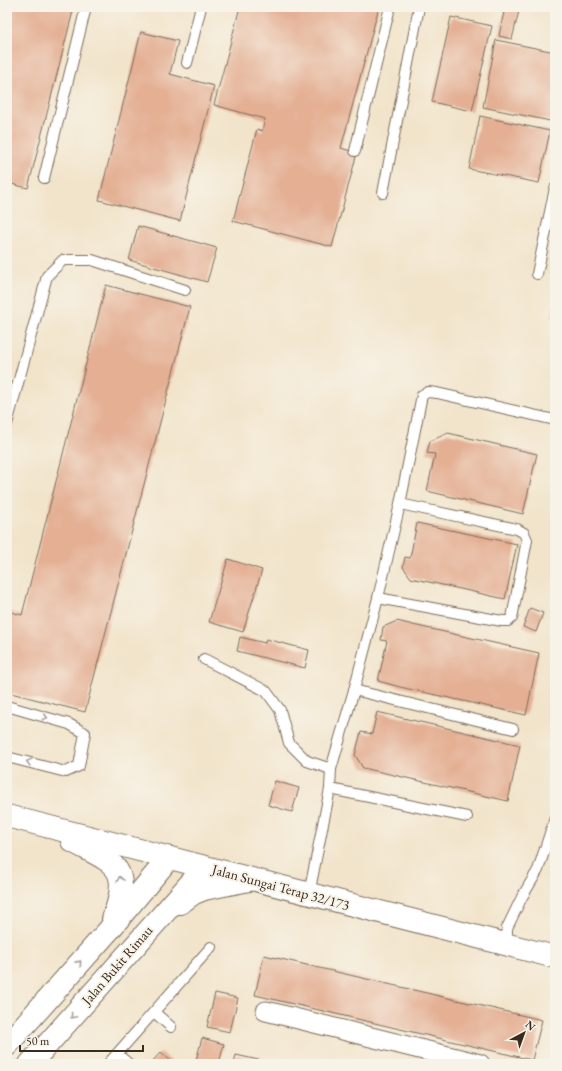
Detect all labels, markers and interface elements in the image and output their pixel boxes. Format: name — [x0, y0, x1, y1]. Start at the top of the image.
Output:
one-way arrow — [41, 712, 48, 721]
one-way arrow — [26, 759, 32, 767]
street label: Jalan Sungai Terap 32/173 — [209, 860, 352, 914]
one-way arrow — [116, 876, 125, 883]
street label: Jalan Bukit Rimau — [77, 921, 157, 1009]
one-way arrow — [75, 961, 82, 968]
one-way arrow — [70, 1011, 77, 1019]
north arrow — [504, 1013, 544, 1053]
text: N — [523, 1017, 539, 1034]
scale bar — [20, 1027, 143, 1053]
text: 50 m — [26, 1033, 50, 1049]

